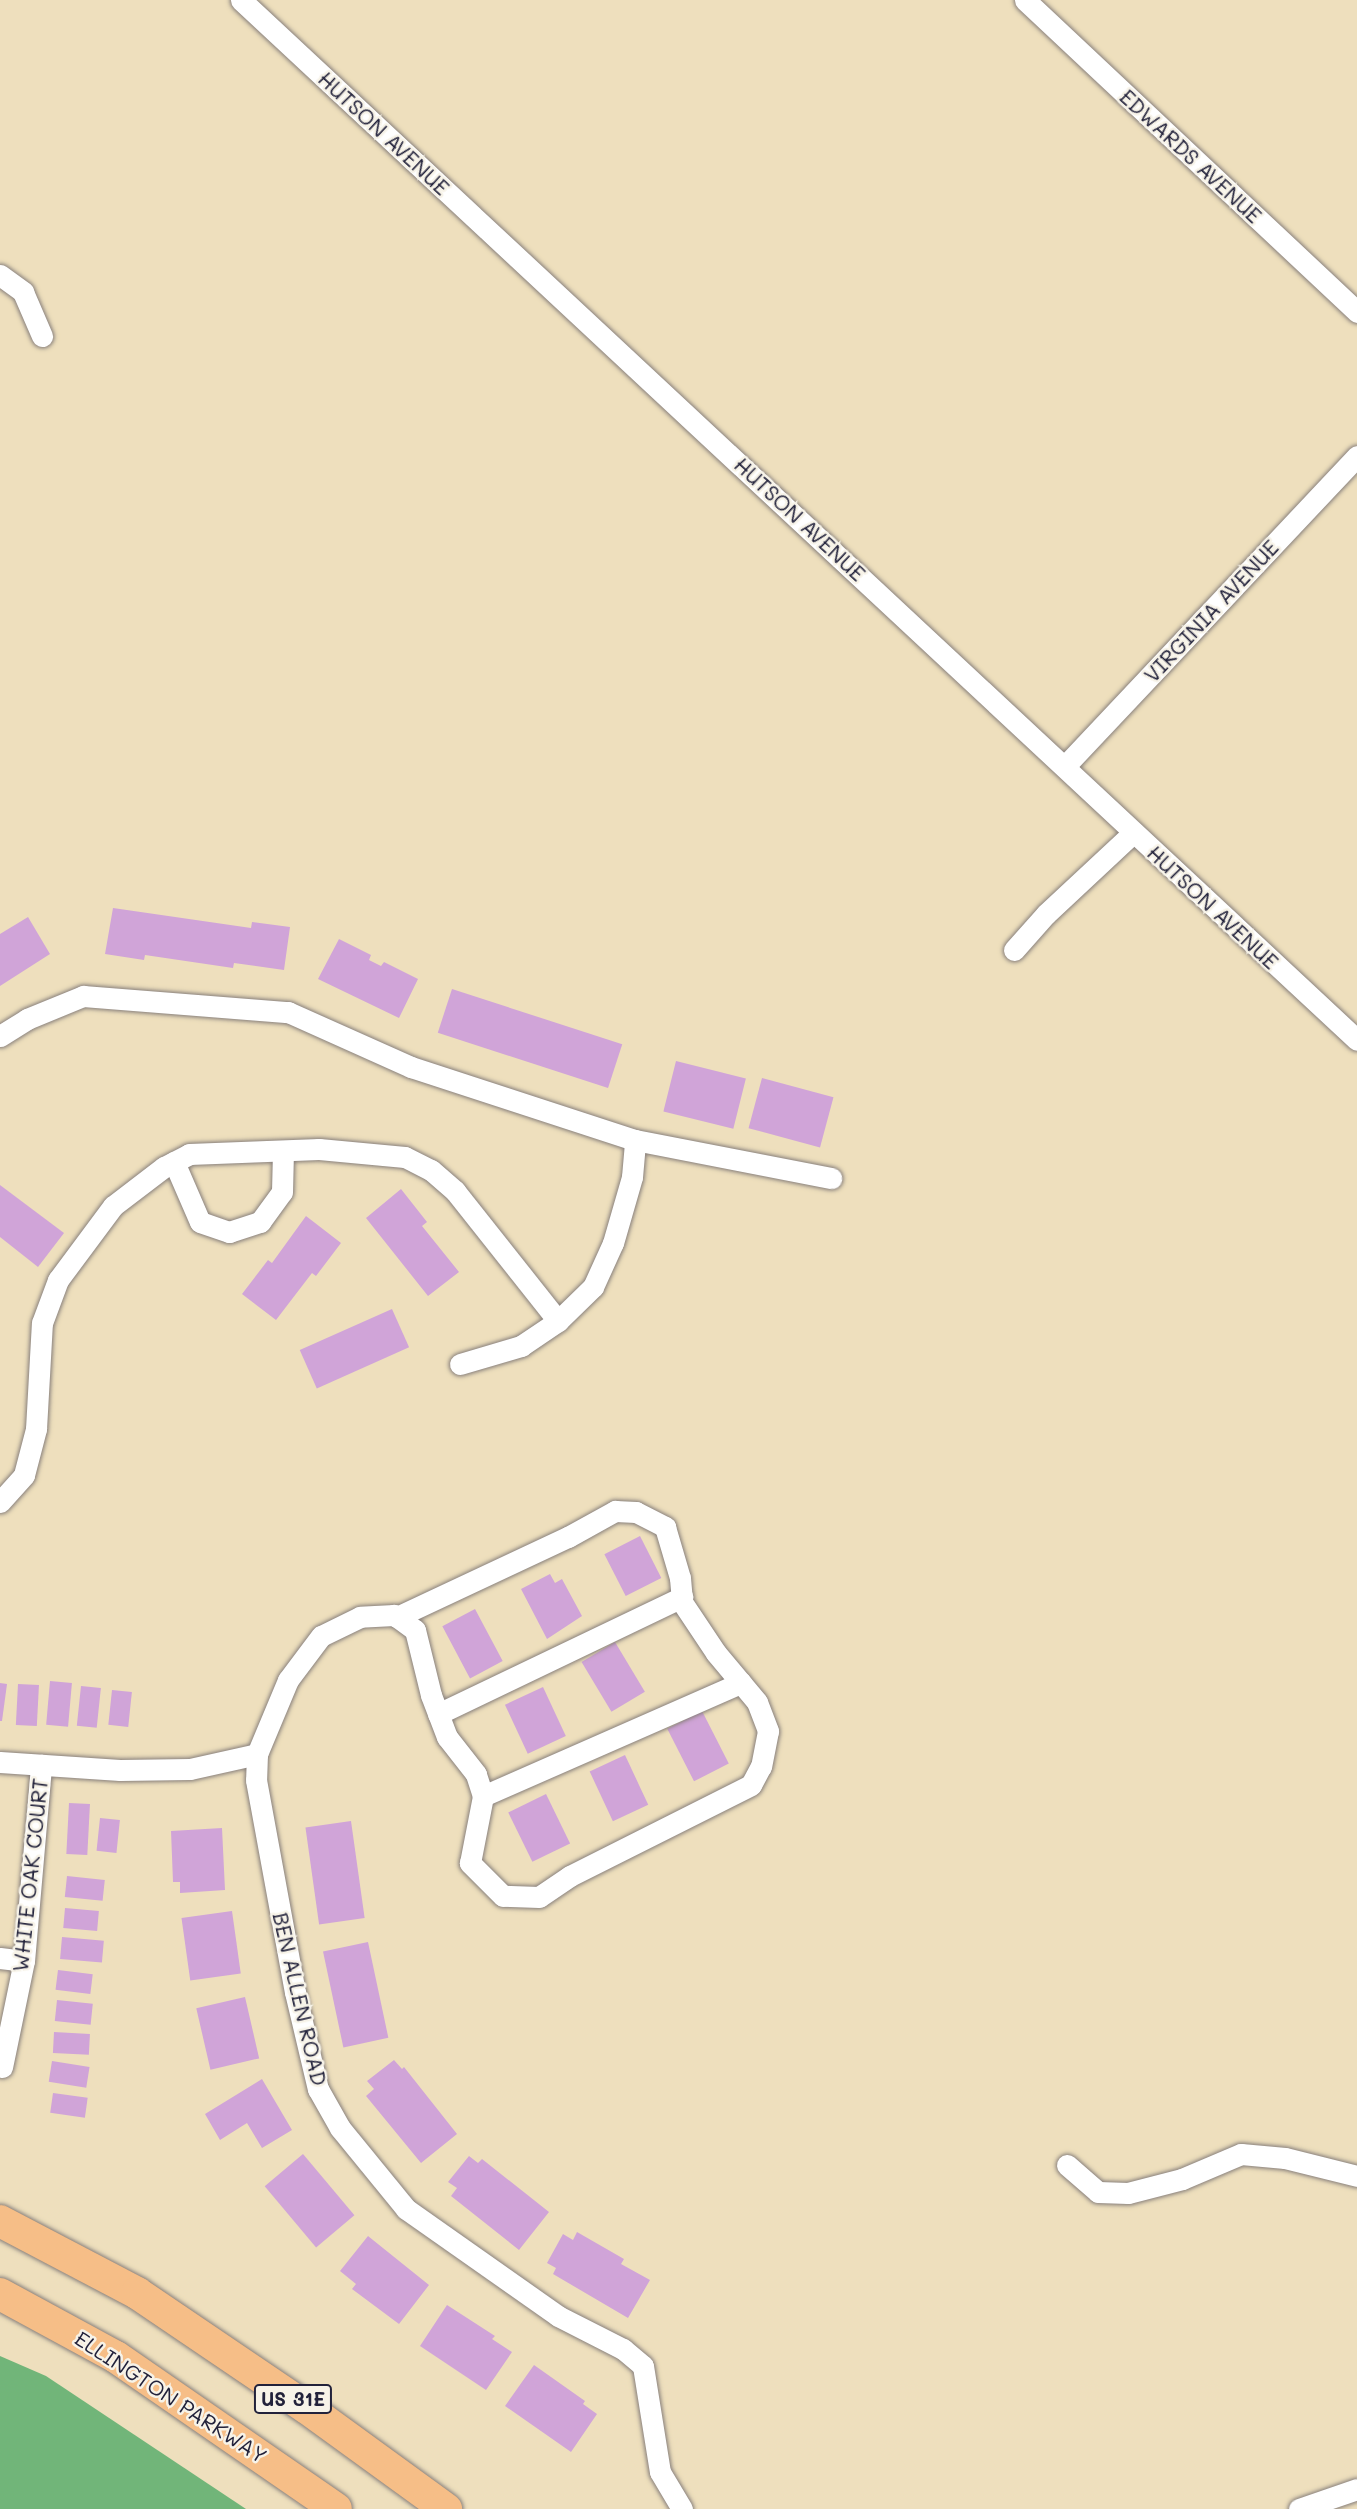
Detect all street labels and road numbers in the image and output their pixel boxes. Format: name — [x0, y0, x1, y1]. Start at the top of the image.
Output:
street label: HUTSON AVENUE — [313, 66, 455, 200]
street label: EDWARDS AVENUE — [1115, 84, 1267, 228]
street label: HUTSON AVENUE — [729, 452, 871, 586]
street label: VIRGINIA AVENUE — [1139, 535, 1283, 687]
street label: HUTSON AVENUE — [1142, 840, 1284, 974]
street label: WHITE OAK COURT — [7, 1777, 53, 1973]
street label: BEN ALLEN ROAD — [268, 1910, 332, 2088]
street label: ELLINGTON PARKWAY — [70, 2326, 272, 2468]
road number: US 31E — [253, 2384, 333, 2414]

